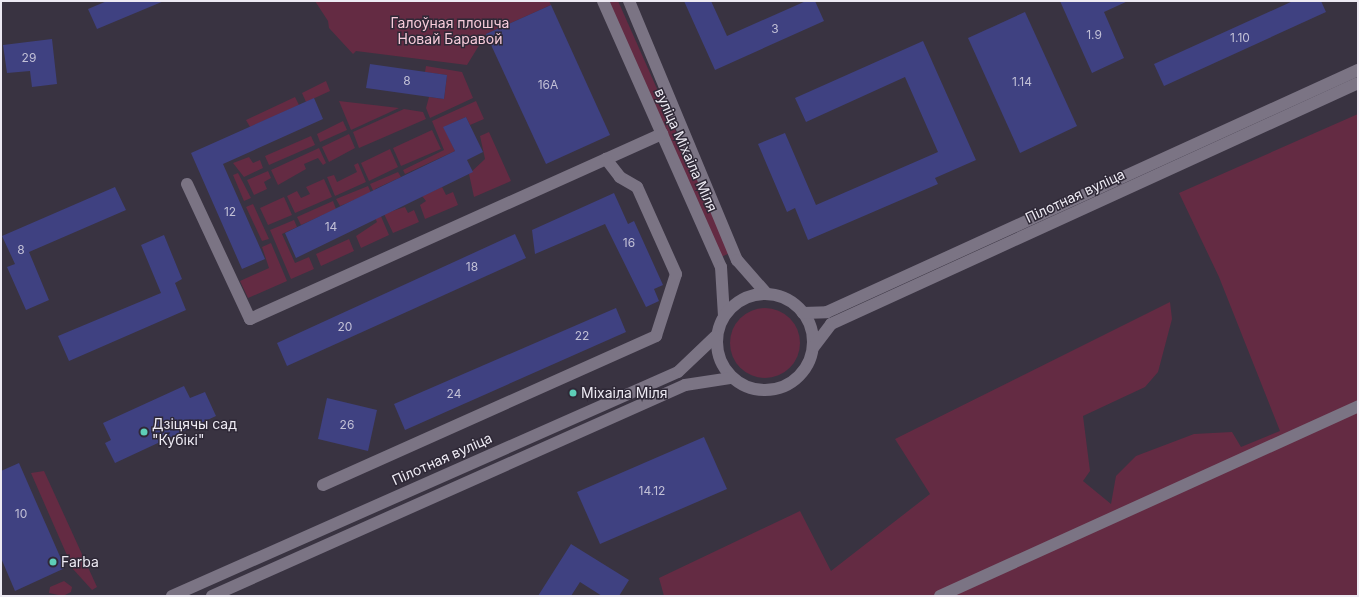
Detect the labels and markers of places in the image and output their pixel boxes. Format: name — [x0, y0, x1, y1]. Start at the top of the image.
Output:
place label: Міхаіла Міля — [581, 385, 668, 401]
marker: Міхаіла Міля — [568, 388, 578, 398]
place label: Дзіцячы сад "Кубікі" — [152, 416, 237, 448]
marker: Дзіцячы сад "Кубікі" — [139, 427, 149, 437]
place label: Farba — [61, 554, 99, 570]
marker: Farba — [48, 557, 58, 567]

